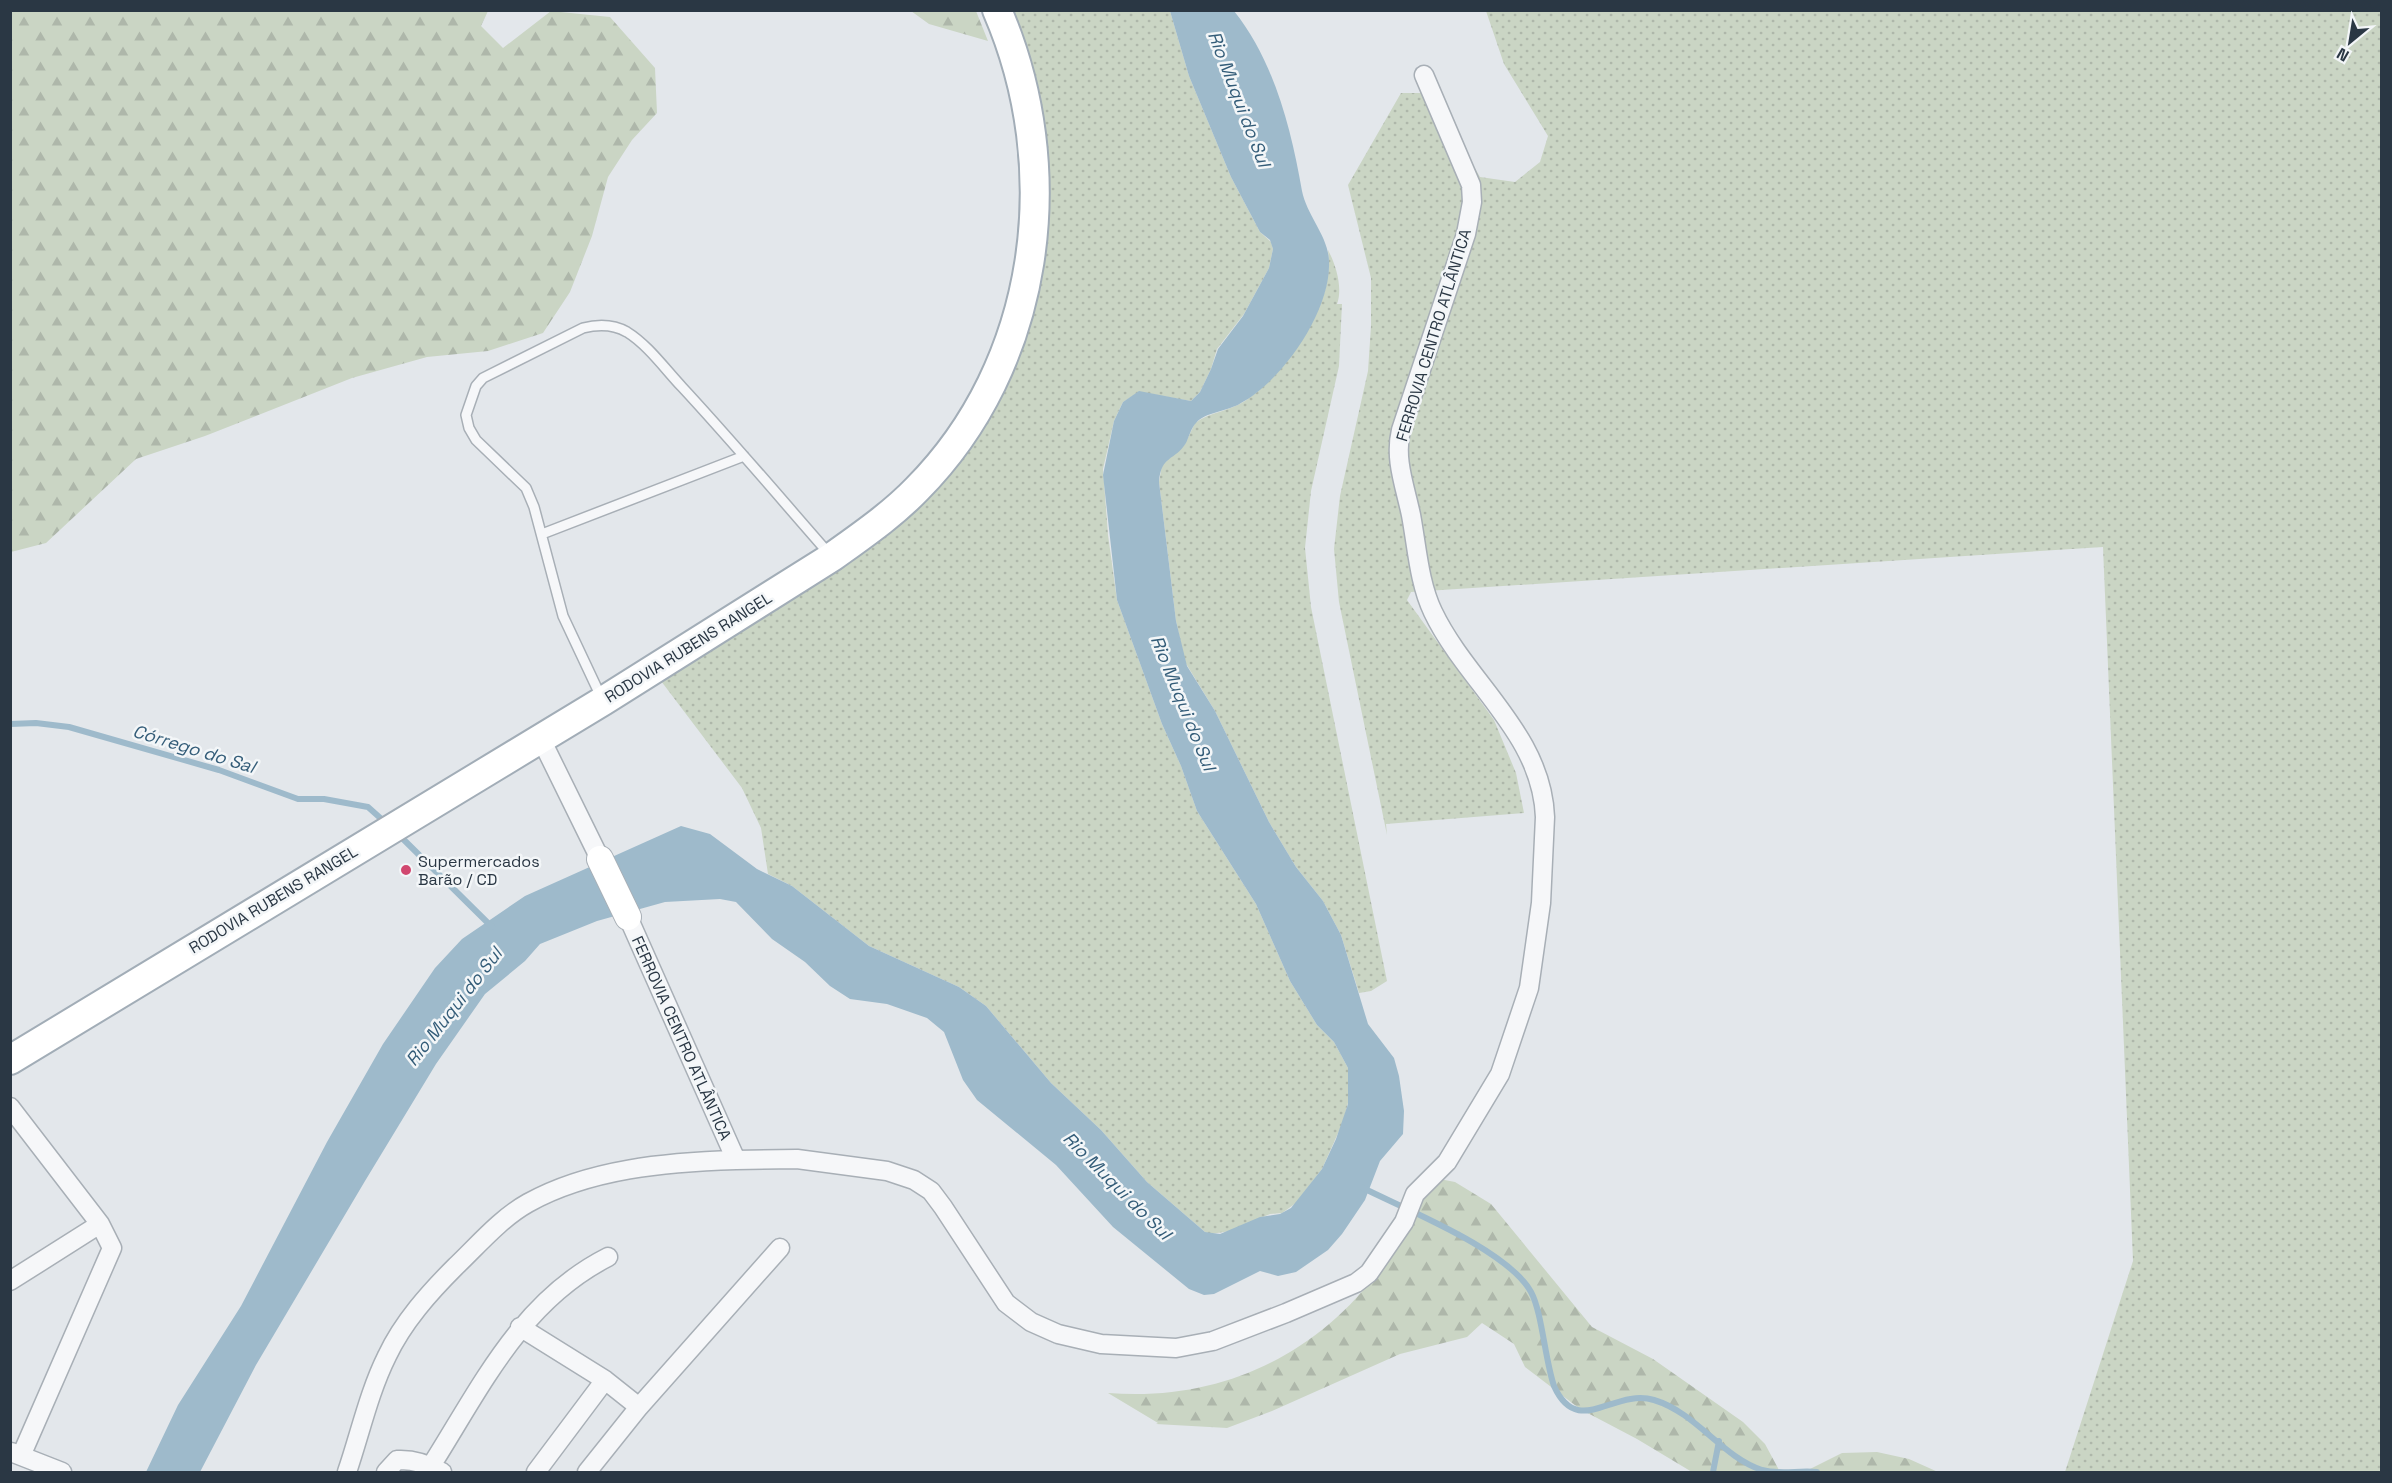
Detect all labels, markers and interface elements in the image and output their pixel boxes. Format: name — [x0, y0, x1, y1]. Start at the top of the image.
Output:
north arrow — [2320, 12, 2380, 72]
water label: Rio Muqui do Sul — [1203, 28, 1277, 172]
text: N — [2333, 43, 2353, 66]
street label: FERROVIA CENTRO ATLÂNTICA — [1391, 226, 1476, 444]
street label: RODOVIA RUBENS RANGEL — [601, 587, 776, 708]
water label: Rio Muqui do Sul — [1146, 632, 1222, 776]
water label: Córrego do Sal — [130, 719, 261, 779]
street label: RODOVIA RUBENS RANGEL — [185, 841, 362, 958]
place label: Supermercados Barão / CD — [418, 851, 540, 890]
marker: Supermercados Barão / CD — [399, 863, 413, 877]
street label: FERROVIA CENTRO ATLÂNTICA — [627, 933, 736, 1144]
water label: Rio Muqui do Sul — [400, 941, 508, 1070]
water label: Rio Muqui do Sul — [1058, 1127, 1178, 1246]

